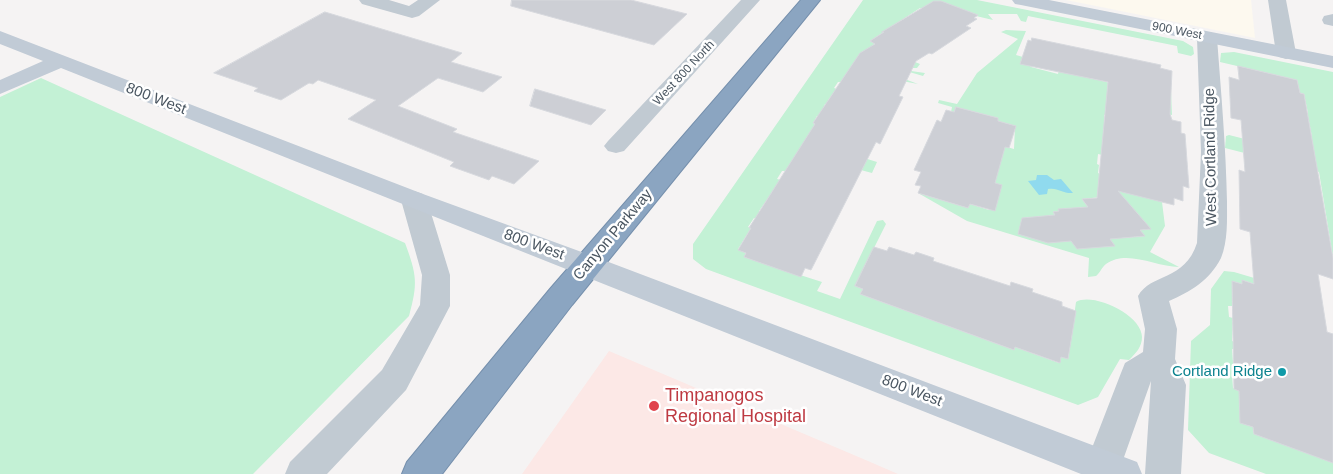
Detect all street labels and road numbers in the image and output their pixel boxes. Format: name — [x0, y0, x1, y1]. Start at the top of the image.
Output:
street label: 900 West — [1151, 19, 1203, 43]
street label: West 800 North — [650, 38, 718, 108]
street label: 800 West — [123, 79, 189, 119]
street label: West Cortland Ridge — [1201, 88, 1221, 226]
street label: Canyon Parkway — [570, 186, 656, 284]
street label: 800 West — [501, 226, 567, 264]
street label: 800 West — [879, 371, 945, 411]

